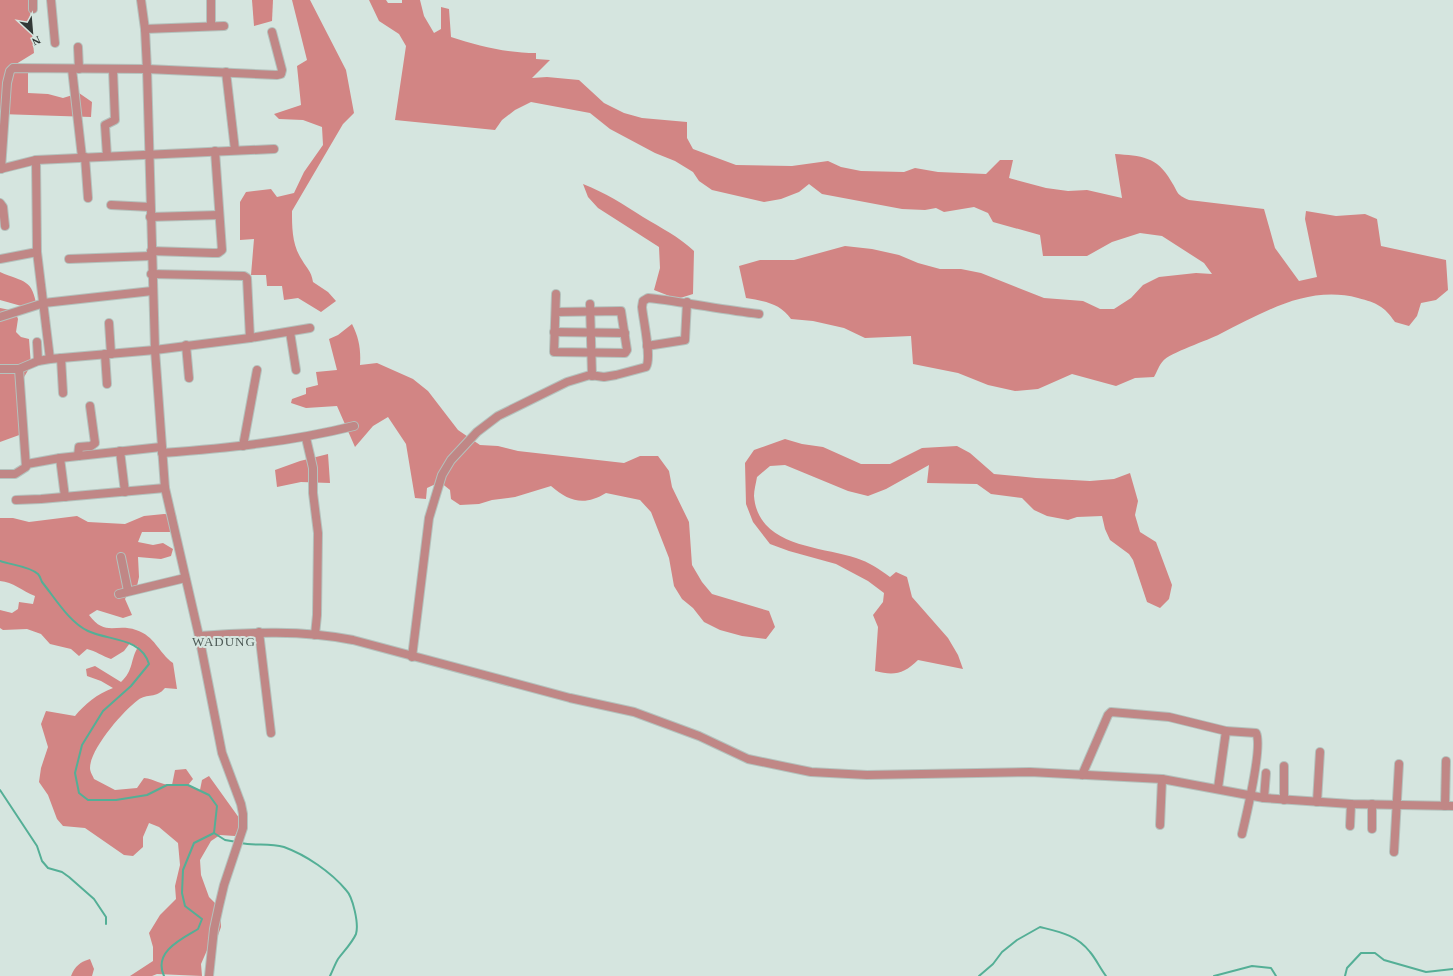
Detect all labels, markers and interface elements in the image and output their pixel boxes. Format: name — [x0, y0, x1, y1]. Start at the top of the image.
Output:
north arrow — [12, 12, 52, 52]
text: N — [30, 34, 43, 48]
district label: WADUNG — [192, 634, 256, 649]

